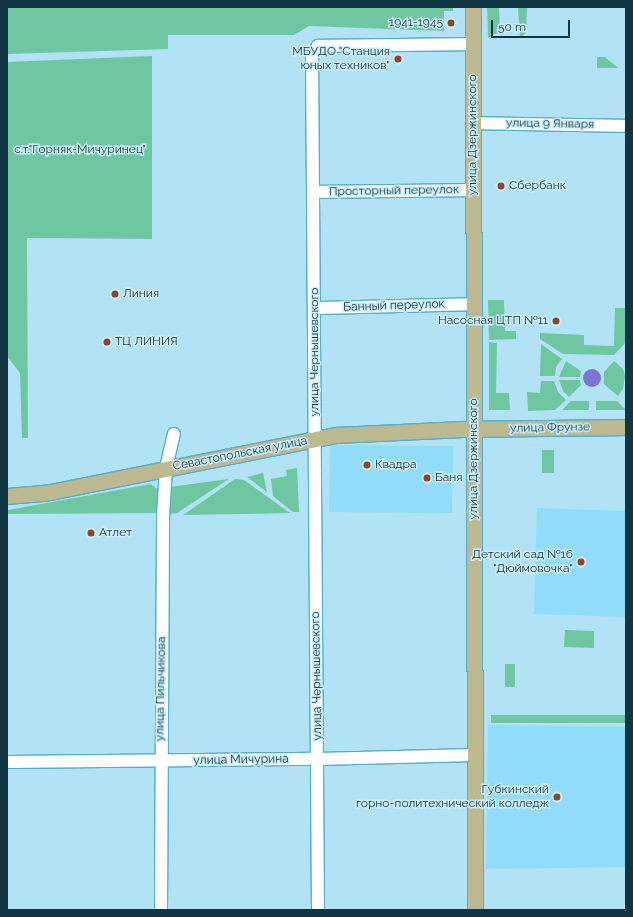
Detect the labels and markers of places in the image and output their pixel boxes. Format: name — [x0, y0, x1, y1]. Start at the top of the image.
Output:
place label: 1941-1945 — [389, 16, 443, 30]
marker: 1941-1945 — [446, 18, 456, 28]
place label: МБУДО "Станция юных техников" — [292, 45, 390, 73]
marker: МБУДО "Станция юных техников" — [393, 54, 403, 64]
place label: Сбербанк — [509, 179, 566, 193]
marker: Сбербанк — [496, 181, 506, 191]
place label: Линия — [123, 287, 159, 301]
marker: Линия — [110, 289, 120, 299]
place label: Насосная ЦТП №11 — [438, 314, 548, 328]
marker: Насосная ЦТП №11 — [551, 316, 561, 326]
place label: ТЦ ЛИНИЯ — [115, 335, 178, 349]
marker: ТЦ ЛИНИЯ — [102, 337, 112, 347]
place label: Квадра — [375, 458, 416, 472]
marker: Квадра — [362, 460, 372, 470]
place label: Баня — [435, 471, 463, 485]
marker: Баня — [422, 473, 432, 483]
place label: Атлет — [99, 526, 132, 540]
marker: Атлет — [86, 528, 96, 538]
place label: Детский сад №16 "Дюймовочка" — [472, 548, 573, 576]
marker: Детский сад №16 "Дюймовочка" — [576, 557, 586, 567]
place label: Губкинский горно-политехнический колледж — [356, 783, 549, 811]
marker: Губкинский горно-политехнический колледж — [552, 792, 562, 802]

